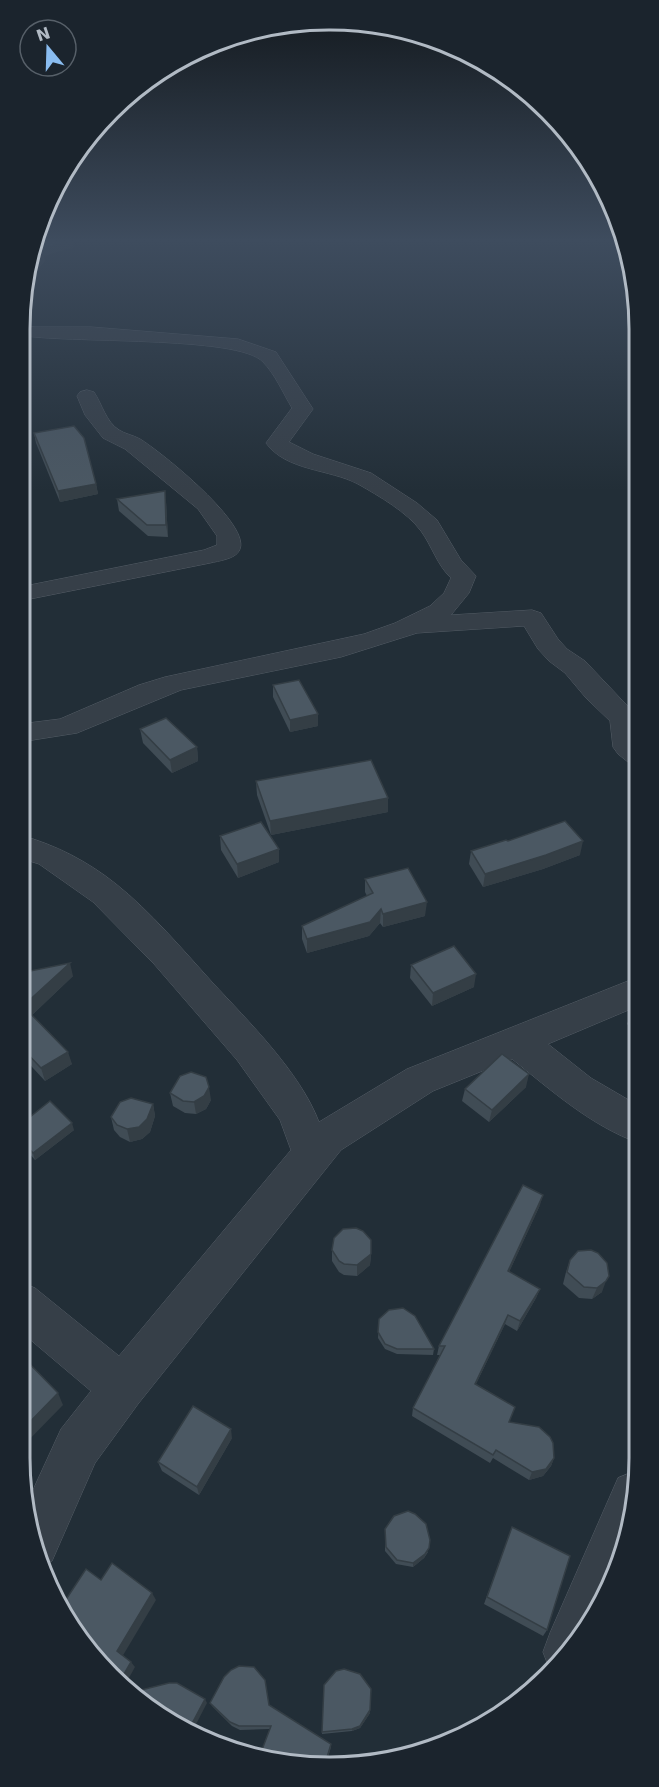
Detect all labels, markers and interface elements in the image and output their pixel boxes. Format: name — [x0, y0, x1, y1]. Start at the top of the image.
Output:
north arrow — [18, 18, 78, 78]
text: N — [34, 23, 53, 45]

